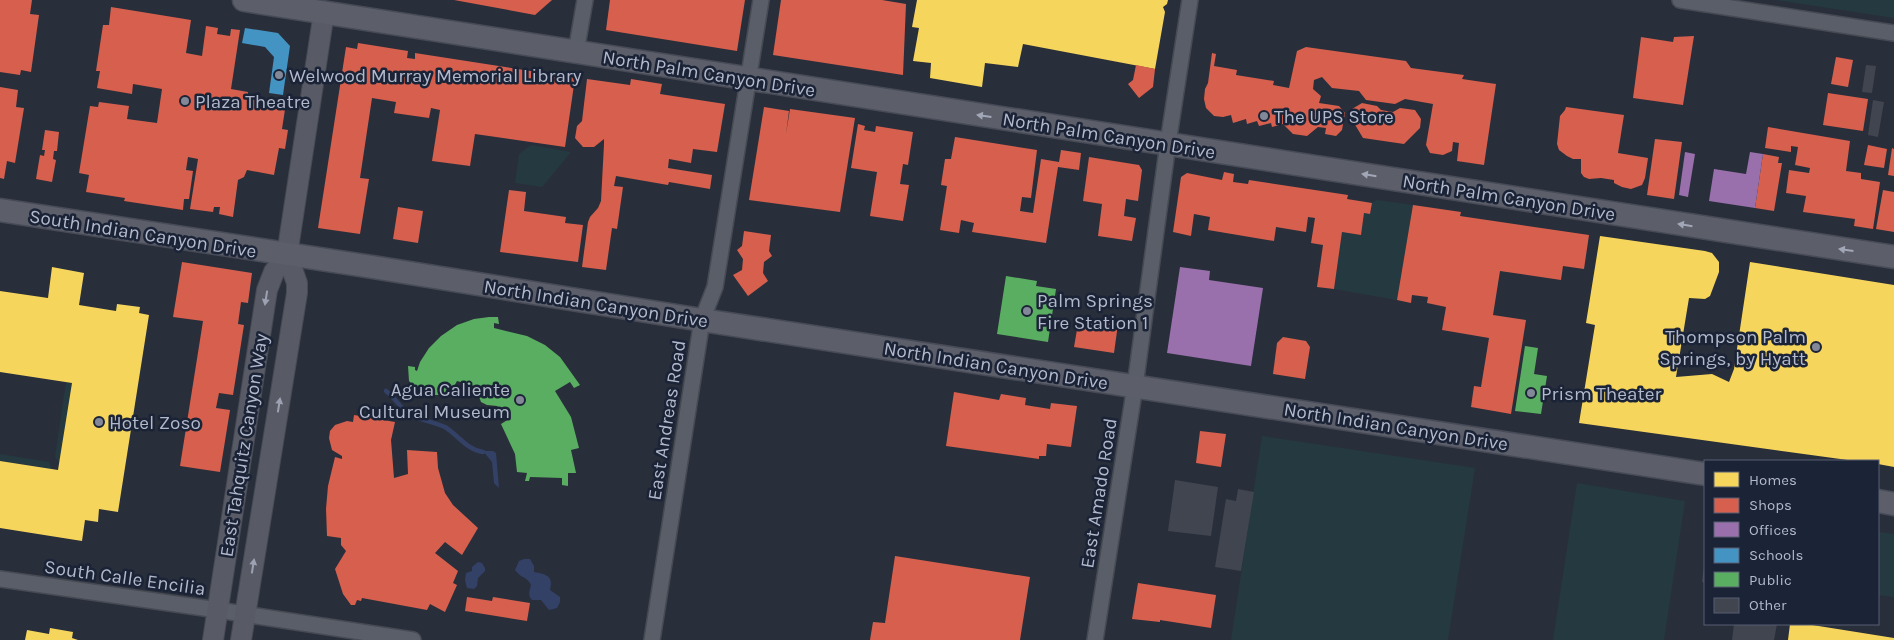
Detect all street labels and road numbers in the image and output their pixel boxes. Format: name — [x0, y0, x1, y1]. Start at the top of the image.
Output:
street label: North Palm Canyon Drive — [601, 46, 817, 102]
street label: North Palm Canyon Drive — [1001, 108, 1217, 164]
street label: North Palm Canyon Drive — [1401, 170, 1617, 226]
street label: South Indian Canyon Drive — [28, 205, 258, 263]
street label: North Indian Canyon Drive — [482, 275, 710, 333]
street label: East Tahquitz Canyon Way — [215, 332, 273, 558]
street label: North Indian Canyon Drive — [882, 337, 1110, 395]
street label: East Andreas Road — [643, 339, 691, 502]
street label: North Indian Canyon Drive — [1282, 398, 1510, 456]
street label: East Amado Road — [1076, 416, 1122, 570]
street label: South Calle Encilia — [43, 556, 207, 600]

